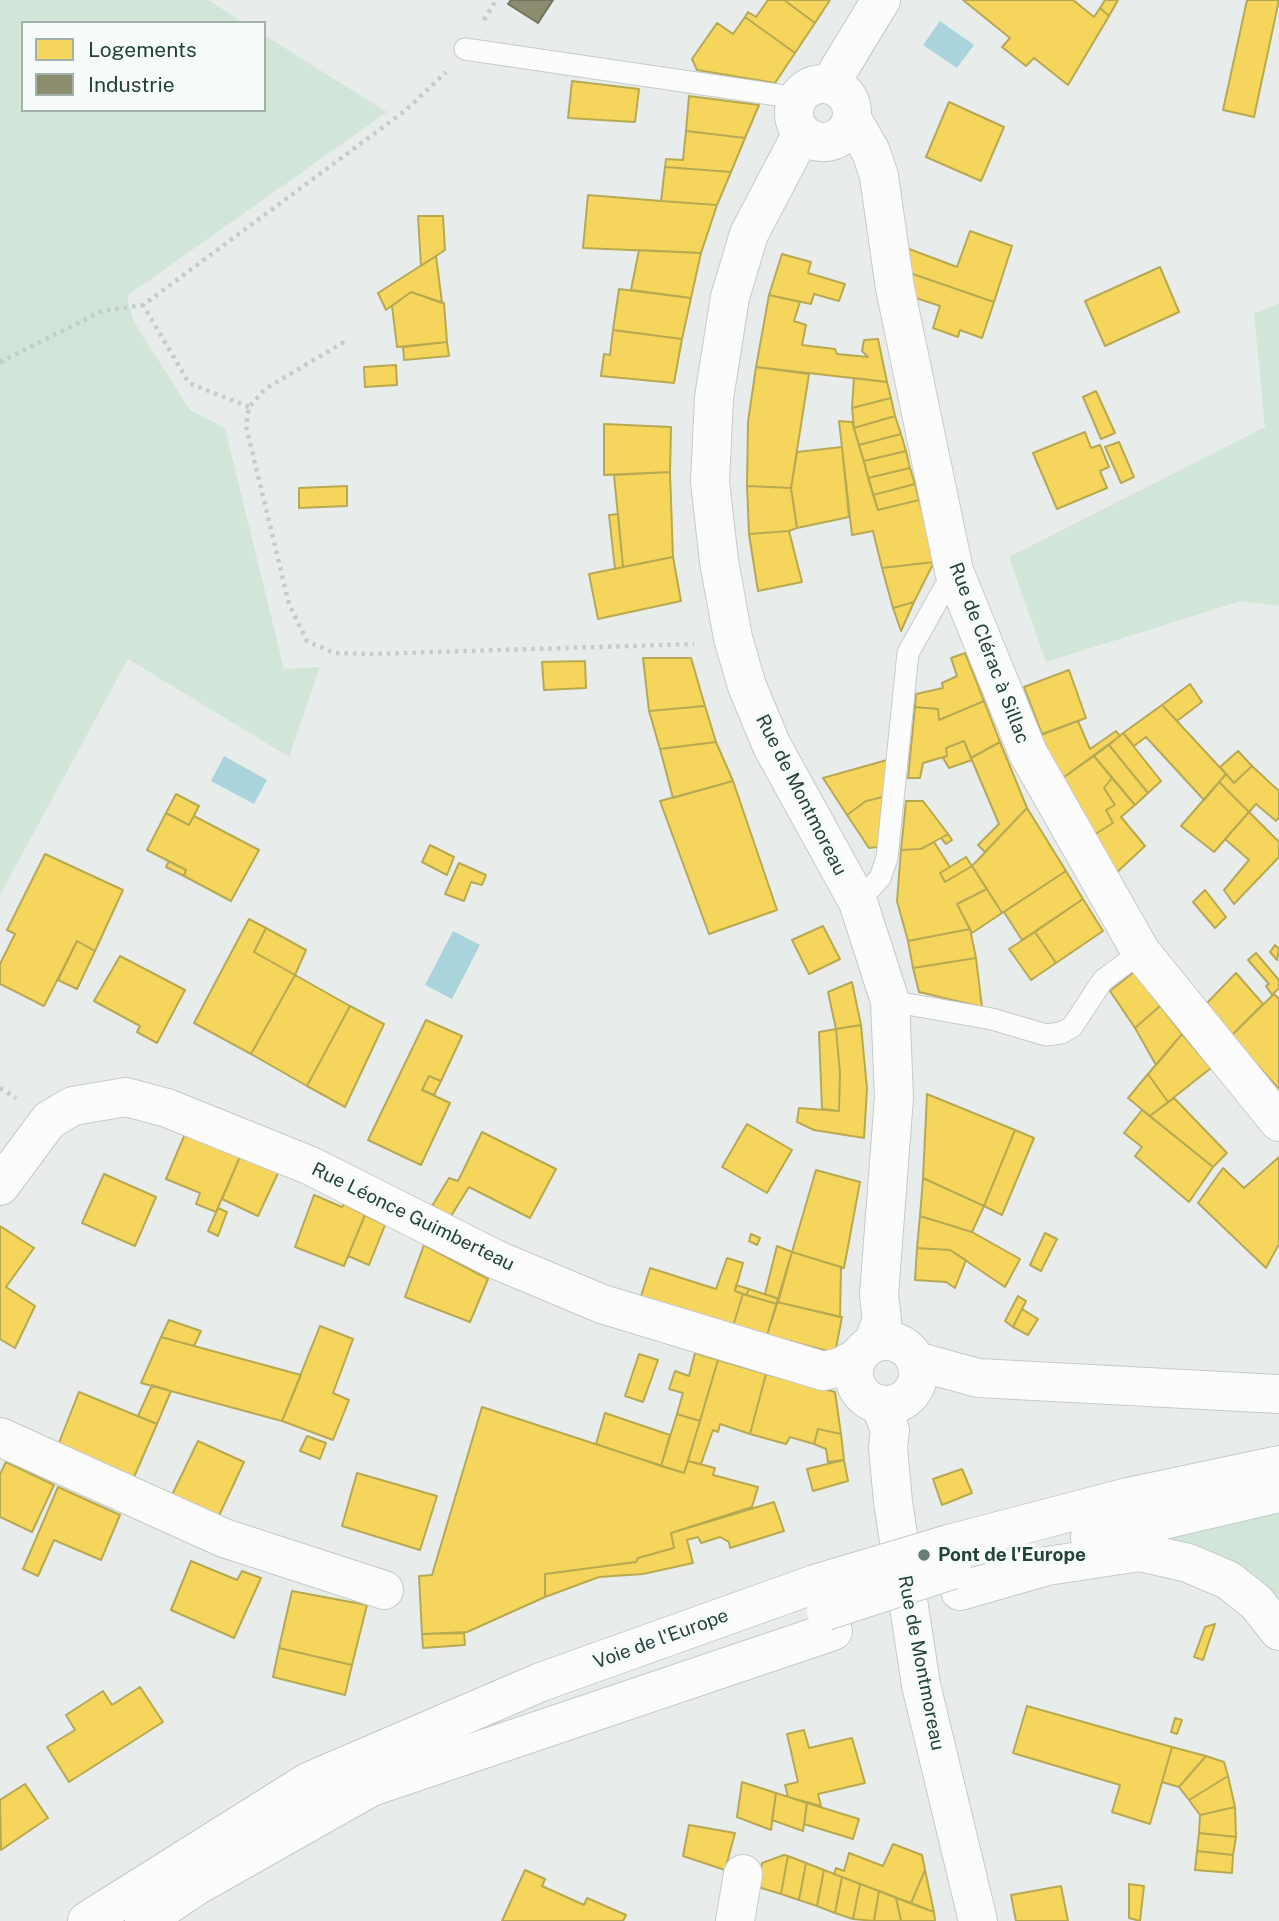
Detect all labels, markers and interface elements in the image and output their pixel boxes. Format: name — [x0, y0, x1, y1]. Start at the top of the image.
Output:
legend — [21, 21, 266, 112]
text: Logements — [88, 37, 197, 62]
text: Industrie — [88, 72, 175, 97]
street label: Rue de Clérac à Sillac — [944, 559, 1034, 747]
street label: Rue de Montmoreau — [750, 711, 852, 879]
street label: Rue Léonce Guimberteau — [308, 1158, 518, 1276]
place label: Pont de l'Europe — [938, 1544, 1086, 1566]
marker: Pont de l'Europe — [916, 1547, 932, 1563]
street label: Rue de Montmoreau — [893, 1574, 949, 1752]
street label: Voie de l'Europe — [590, 1604, 732, 1674]

